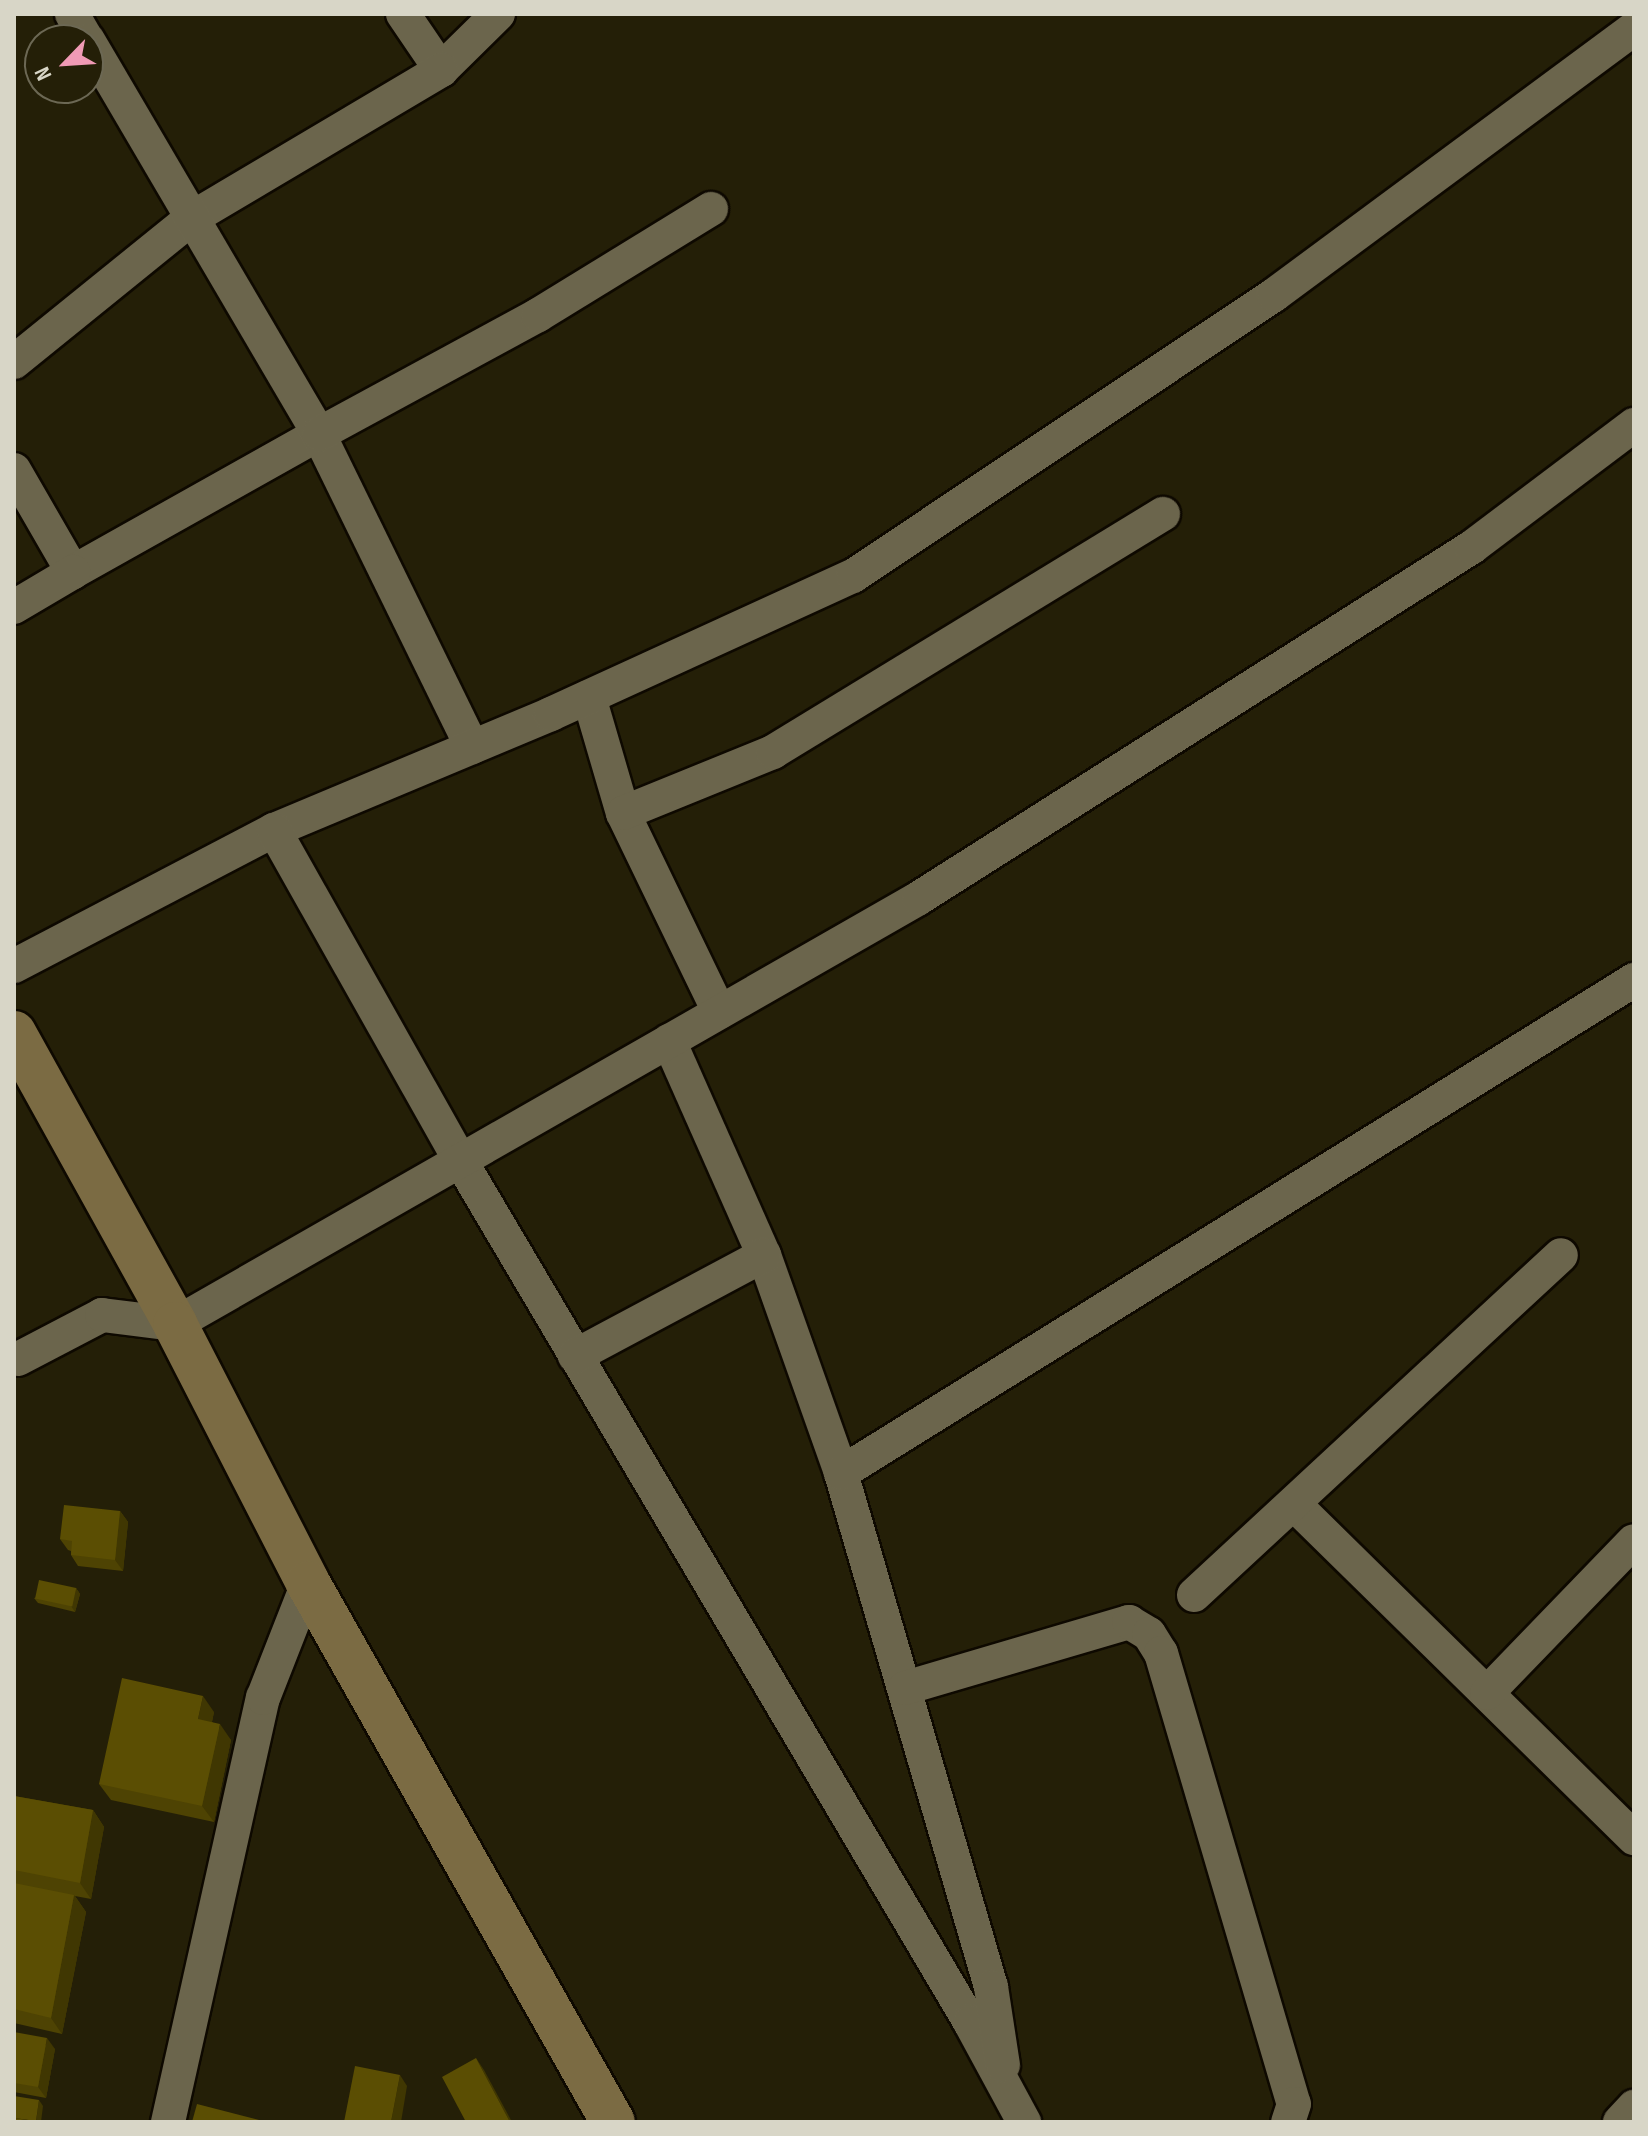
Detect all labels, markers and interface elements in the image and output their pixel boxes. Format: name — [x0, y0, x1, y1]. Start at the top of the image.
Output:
north arrow — [24, 24, 104, 104]
text: N — [29, 62, 58, 85]

